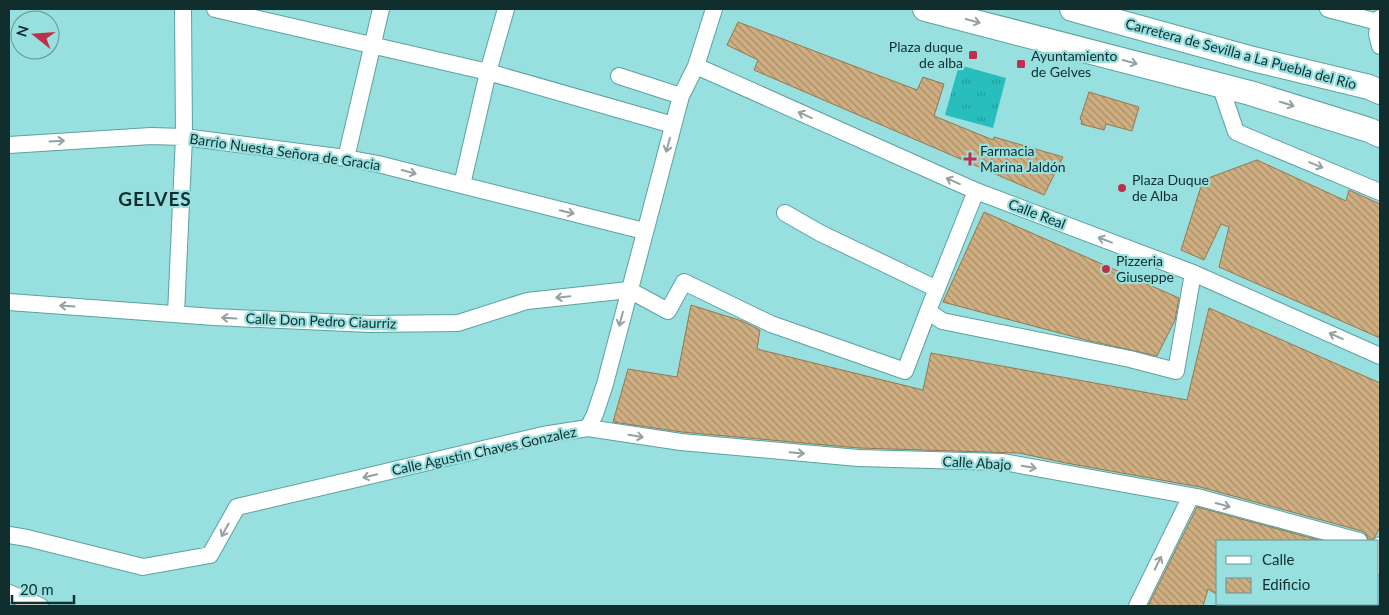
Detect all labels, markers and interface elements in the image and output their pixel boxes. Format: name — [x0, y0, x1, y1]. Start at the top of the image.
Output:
north arrow — [10, 10, 60, 60]
street label: Carretera de Sevilla a La Puebla del Río — [1124, 14, 1359, 93]
one-way arrow — [964, 17, 980, 26]
text: N — [12, 23, 32, 39]
place label: Plaza duque de alba — [889, 38, 963, 71]
place label: Ayuntamiento de Gelves — [1031, 47, 1118, 80]
marker: Plaza duque de alba — [967, 49, 979, 61]
marker: Ayuntamiento de Gelves — [1015, 58, 1027, 70]
one-way arrow — [1121, 58, 1137, 67]
one-way arrow — [1278, 100, 1294, 110]
one-way arrow — [798, 110, 813, 119]
street label: Barrio Nuesta Señora de Gracia — [189, 130, 382, 173]
one-way arrow — [49, 136, 65, 146]
one-way arrow — [663, 136, 672, 152]
place label: Farmacia Marina Jaldón — [980, 142, 1066, 175]
marker: Farmacia Marina Jaldón — [964, 153, 976, 165]
one-way arrow — [1308, 161, 1323, 171]
one-way arrow — [401, 168, 417, 177]
place label: Plaza Duque de Alba — [1132, 171, 1209, 204]
one-way arrow — [946, 176, 961, 186]
marker: Plaza Duque de Alba — [1116, 182, 1128, 194]
district label: GELVES — [118, 187, 192, 210]
street label: Calle Real — [1006, 195, 1068, 232]
one-way arrow — [558, 208, 574, 217]
one-way arrow — [1098, 235, 1113, 244]
place label: Pizzeria Giuseppe — [1116, 252, 1174, 285]
marker: Pizzeria Giuseppe — [1100, 263, 1112, 275]
one-way arrow — [555, 292, 571, 302]
one-way arrow — [60, 302, 76, 311]
street label: Calle Don Pedro Ciaurriz — [245, 309, 397, 332]
one-way arrow — [616, 310, 626, 326]
one-way arrow — [222, 313, 238, 323]
one-way arrow — [1329, 331, 1344, 341]
street label: Calle Agustin Chaves Gonzalez — [390, 423, 578, 478]
one-way arrow — [628, 431, 644, 441]
one-way arrow — [789, 448, 805, 458]
street label: Calle Abajo — [942, 452, 1012, 473]
one-way arrow — [1021, 463, 1037, 473]
one-way arrow — [363, 472, 379, 481]
one-way arrow — [1215, 500, 1231, 510]
one-way arrow — [219, 522, 229, 536]
legend — [1216, 540, 1379, 605]
text: Calle — [1262, 550, 1295, 568]
one-way arrow — [1153, 555, 1163, 570]
scale bar — [12, 572, 75, 604]
text: Edificio — [1262, 575, 1310, 593]
text: 20 m — [20, 580, 54, 598]

